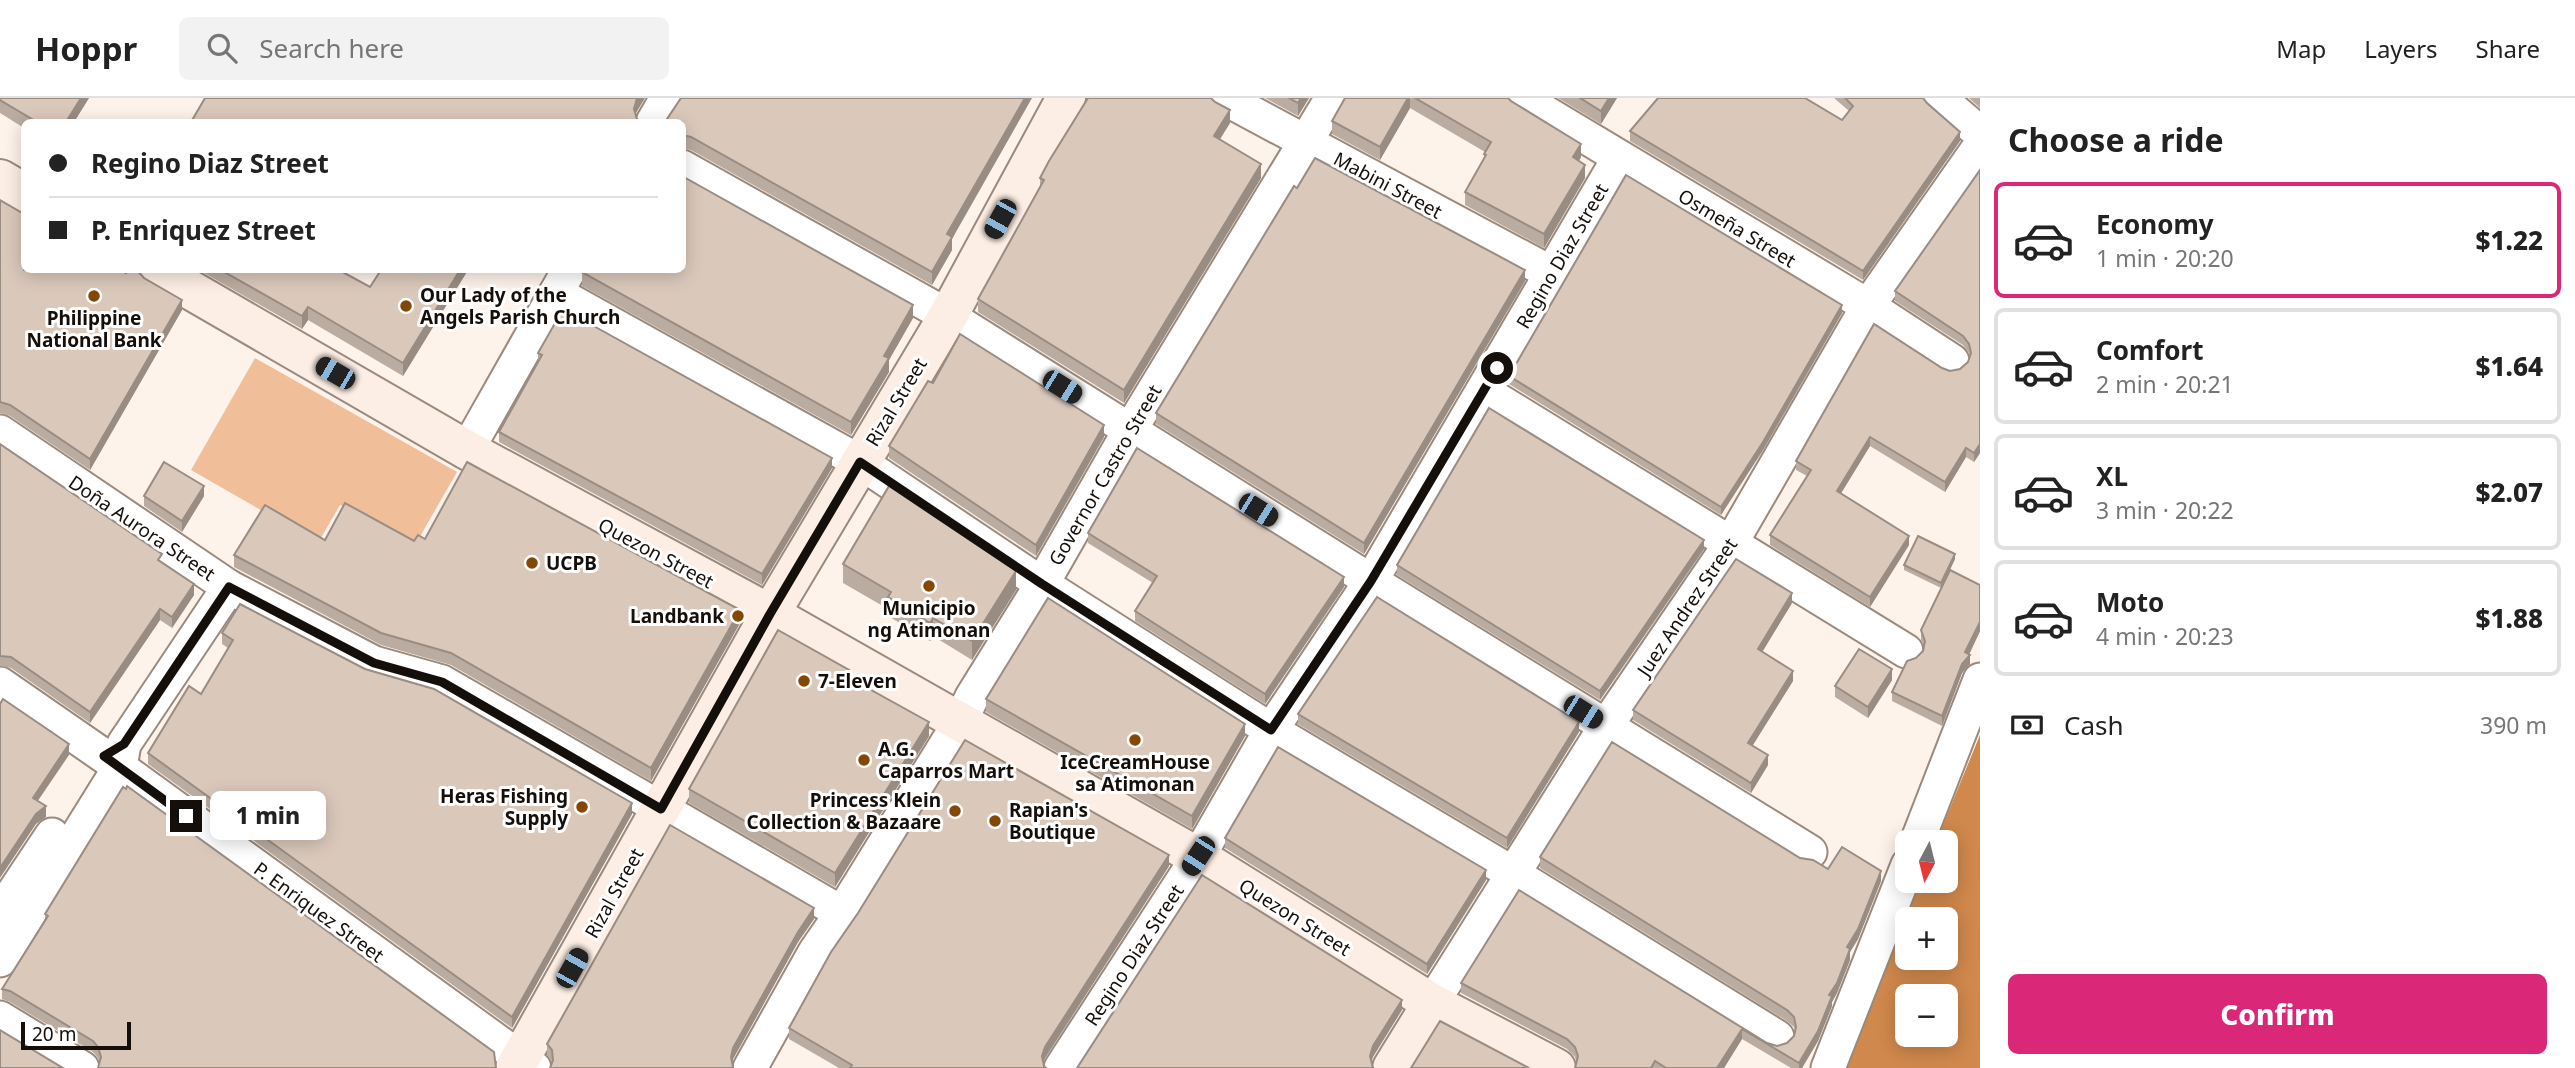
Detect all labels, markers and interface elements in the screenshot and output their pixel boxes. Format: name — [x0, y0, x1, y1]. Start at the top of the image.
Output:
search box — [179, 17, 669, 80]
text: Hoppr — [35, 26, 137, 71]
icon: search — [203, 29, 241, 67]
text: Search here — [259, 30, 404, 66]
text: Map — [2276, 32, 2326, 65]
text: Layers — [2364, 32, 2438, 65]
text: Share — [2476, 32, 2540, 65]
text: Choose a ride — [2008, 118, 2224, 161]
text: Regino Diaz Street — [91, 145, 329, 181]
street label: Mabini Street — [1329, 146, 1447, 225]
street label: Regino Diaz Street — [1510, 179, 1614, 333]
street label: Osmeña Street — [1673, 183, 1801, 273]
car — [981, 196, 1020, 242]
text: Economy — [2096, 206, 2214, 242]
icon: car — [2012, 209, 2075, 272]
text: P. Enriquez Street — [91, 212, 316, 248]
text: $1.22 — [2476, 222, 2543, 258]
text: 1 min · 20:20 — [2096, 242, 2234, 274]
place label: Our Lady of the Angels Parish Church — [420, 282, 620, 330]
marker: Philippine National Bank — [86, 288, 102, 304]
marker: Our Lady of the Angels Parish Church — [398, 298, 414, 314]
place label: Philippine National Bank — [26, 305, 162, 353]
text: Comfort — [2096, 332, 2204, 368]
icon: car — [2012, 335, 2075, 398]
text: $1.64 — [2476, 348, 2543, 384]
route start — [1481, 352, 1513, 384]
car — [312, 353, 359, 393]
street label: Rizal Street — [859, 353, 933, 451]
car — [1039, 367, 1086, 407]
text: 2 min · 20:21 — [2096, 368, 2234, 400]
street label: Governor Castro Street — [1043, 380, 1168, 570]
text: XL — [2096, 458, 2128, 494]
icon: car — [2012, 461, 2075, 524]
street label: Doña Aurora Street — [64, 469, 221, 587]
text: $2.07 — [2476, 474, 2543, 510]
car — [1235, 490, 1282, 530]
text: 3 min · 20:22 — [2096, 494, 2234, 526]
street label: Quezon Street — [594, 512, 718, 594]
street label: Juez Andrez Street — [1630, 533, 1743, 683]
place label: UCPB — [546, 550, 597, 576]
marker: UCPB — [524, 555, 540, 571]
marker: Municipio ng Atimonan — [921, 578, 937, 594]
text: Moto — [2096, 584, 2164, 620]
icon: car — [2012, 587, 2075, 650]
place label: Municipio ng Atimonan — [868, 595, 990, 643]
text: $1.88 — [2476, 600, 2543, 636]
place label: Landbank — [630, 603, 724, 629]
marker: Landbank — [730, 608, 746, 624]
text: 4 min · 20:23 — [2096, 620, 2234, 652]
place label: 7-Eleven — [818, 668, 897, 694]
marker: 7-Eleven — [796, 673, 812, 689]
car — [1560, 692, 1607, 732]
icon: cash — [2008, 706, 2046, 744]
text: Cash — [2064, 707, 2124, 743]
text: 390 m — [2480, 709, 2547, 741]
marker: IceCreamHouse sa Atimonan — [1127, 732, 1143, 748]
place label: A.G. Caparros Mart — [878, 736, 1014, 784]
place label: IceCreamHouse sa Atimonan — [1060, 749, 1210, 797]
marker: A.G. Caparros Mart — [856, 752, 872, 768]
place label: Heras Fishing Supply — [440, 783, 568, 831]
place label: Princess Klein Collection & Bazaare — [747, 787, 941, 835]
callout: 1 min — [210, 792, 326, 840]
place label: Rapian's Boutique — [1009, 797, 1096, 845]
text: 1 min — [236, 799, 300, 831]
marker: Heras Fishing Supply — [574, 799, 590, 815]
route end — [170, 800, 202, 832]
marker: Princess Klein Collection & Bazaare — [947, 803, 963, 819]
marker: Rapian's Boutique — [987, 813, 1003, 829]
north arrow — [1895, 830, 1958, 892]
map controls — [1895, 830, 1958, 1047]
car — [1178, 833, 1219, 879]
street label: Rizal Street — [579, 843, 649, 943]
street label: P. Enriquez Street — [249, 856, 389, 968]
street label: Quezon Street — [1234, 872, 1356, 962]
street label: Regino Diaz Street — [1079, 879, 1190, 1031]
button: + — [1895, 907, 1958, 970]
car — [553, 945, 592, 991]
button: Confirm — [2008, 974, 2547, 1054]
button: − — [1895, 984, 1958, 1047]
scale bar — [21, 1019, 131, 1051]
text: 20 m — [32, 1021, 76, 1047]

